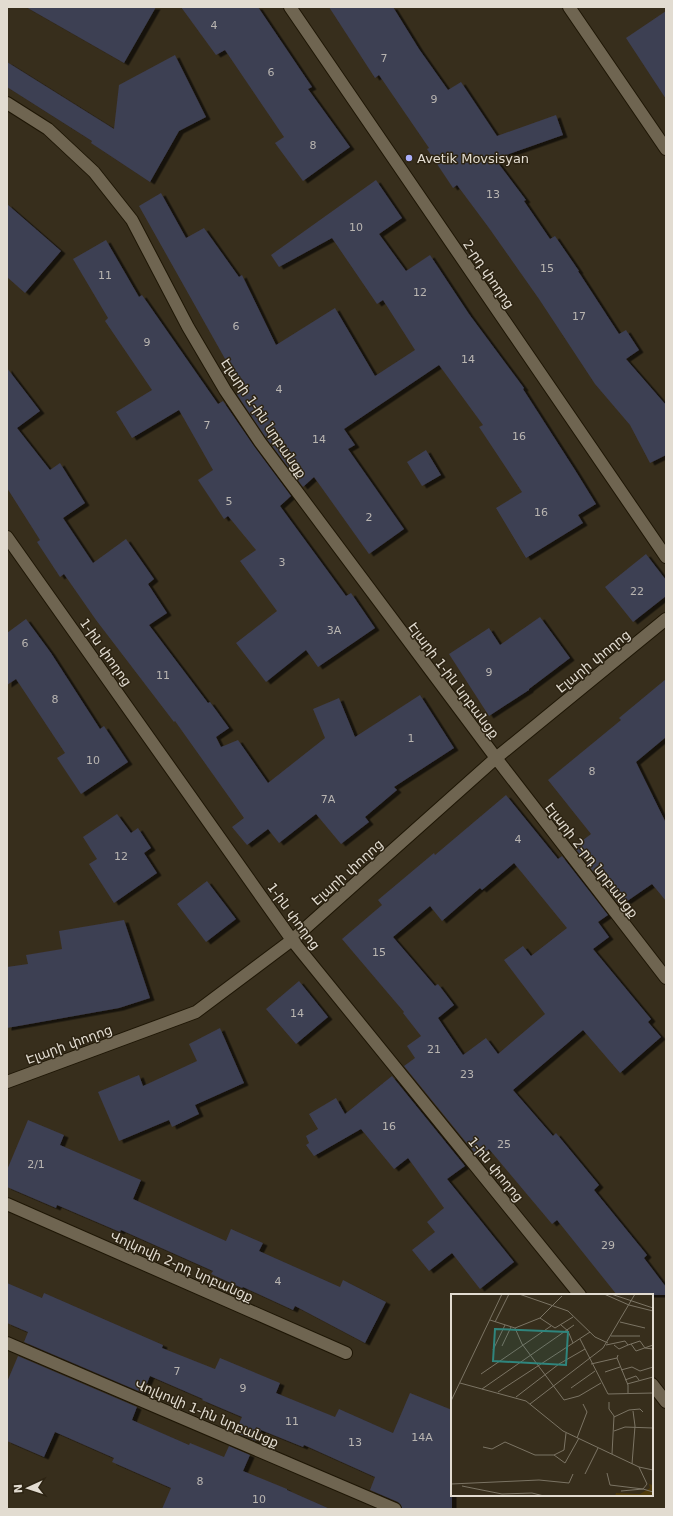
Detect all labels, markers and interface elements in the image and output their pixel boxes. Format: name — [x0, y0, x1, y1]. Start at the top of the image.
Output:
house number: 4 — [211, 19, 218, 32]
house number: 7 — [381, 52, 388, 65]
house number: 6 — [268, 66, 275, 79]
house number: 9 — [431, 93, 438, 106]
house number: 8 — [310, 139, 317, 152]
place label: Avetik Movsisyan — [417, 151, 529, 166]
marker: Avetik Movsisyan — [404, 153, 414, 163]
house number: 13 — [486, 188, 500, 201]
house number: 10 — [349, 221, 363, 234]
street label: 2-րդ փողոց — [460, 237, 517, 311]
house number: 15 — [540, 262, 554, 275]
house number: 11 — [98, 269, 112, 282]
house number: 12 — [413, 286, 427, 299]
house number: 17 — [572, 310, 586, 323]
house number: 6 — [233, 320, 240, 333]
house number: 9 — [144, 336, 151, 349]
house number: 14 — [461, 353, 475, 366]
street label: Էլարի 1-ին նրբանցք — [218, 356, 309, 481]
house number: 4 — [276, 383, 283, 396]
house number: 7 — [204, 419, 211, 432]
house number: 16 — [512, 430, 526, 443]
house number: 14 — [312, 433, 326, 446]
house number: 5 — [226, 495, 233, 508]
house number: 16 — [534, 506, 548, 519]
house number: 2 — [366, 511, 373, 524]
house number: 3 — [279, 556, 286, 569]
house number: 22 — [630, 585, 644, 598]
street label: 1-ին փողոց — [77, 616, 134, 689]
street label: Էլարի 1-ին նրբանցք — [405, 619, 503, 741]
house number: 3A — [327, 624, 342, 637]
street label: Էլարի փողոց — [553, 627, 633, 696]
house number: 6 — [22, 637, 29, 650]
house number: 9 — [486, 666, 493, 679]
house number: 11 — [156, 669, 170, 682]
house number: 8 — [52, 693, 59, 706]
house number: 1 — [408, 731, 414, 745]
house number: 10 — [86, 754, 100, 767]
house number: 8 — [589, 765, 596, 778]
house number: 7A — [321, 793, 336, 806]
street label: Էլարի 2-րդ նրբանցք — [542, 800, 641, 921]
house number: 4 — [515, 833, 522, 846]
street label: Էլարի փողոց — [309, 836, 386, 908]
house number: 12 — [114, 850, 128, 863]
street label: 1-ին փողոց — [264, 880, 323, 953]
house number: 15 — [372, 946, 386, 959]
house number: 14 — [290, 1007, 304, 1020]
street label: Էլարի փողոց — [24, 1022, 114, 1067]
house number: 21 — [427, 1043, 441, 1056]
house number: 23 — [460, 1068, 474, 1081]
house number: 16 — [382, 1120, 396, 1133]
street label: 1-ին փողոց — [465, 1134, 526, 1205]
house number: 25 — [497, 1138, 511, 1151]
house number: 2/1 — [27, 1158, 45, 1171]
street label: Վոլկովի 2-րդ նրբանցք — [108, 1228, 256, 1305]
house number: 29 — [601, 1239, 615, 1252]
house number: 4 — [275, 1275, 282, 1288]
inset map — [451, 1294, 653, 1496]
house number: 7 — [174, 1365, 181, 1378]
street label: Վոլկովի 1-ին նրբանցք — [133, 1376, 281, 1451]
house number: 9 — [240, 1382, 247, 1395]
house number: 11 — [285, 1415, 299, 1428]
house number: 14А — [411, 1431, 433, 1444]
house number: 13 — [348, 1436, 362, 1449]
north arrow — [8, 1468, 48, 1508]
house number: 8 — [197, 1475, 204, 1488]
text: N — [12, 1484, 25, 1493]
house number: 10 — [252, 1493, 266, 1506]

